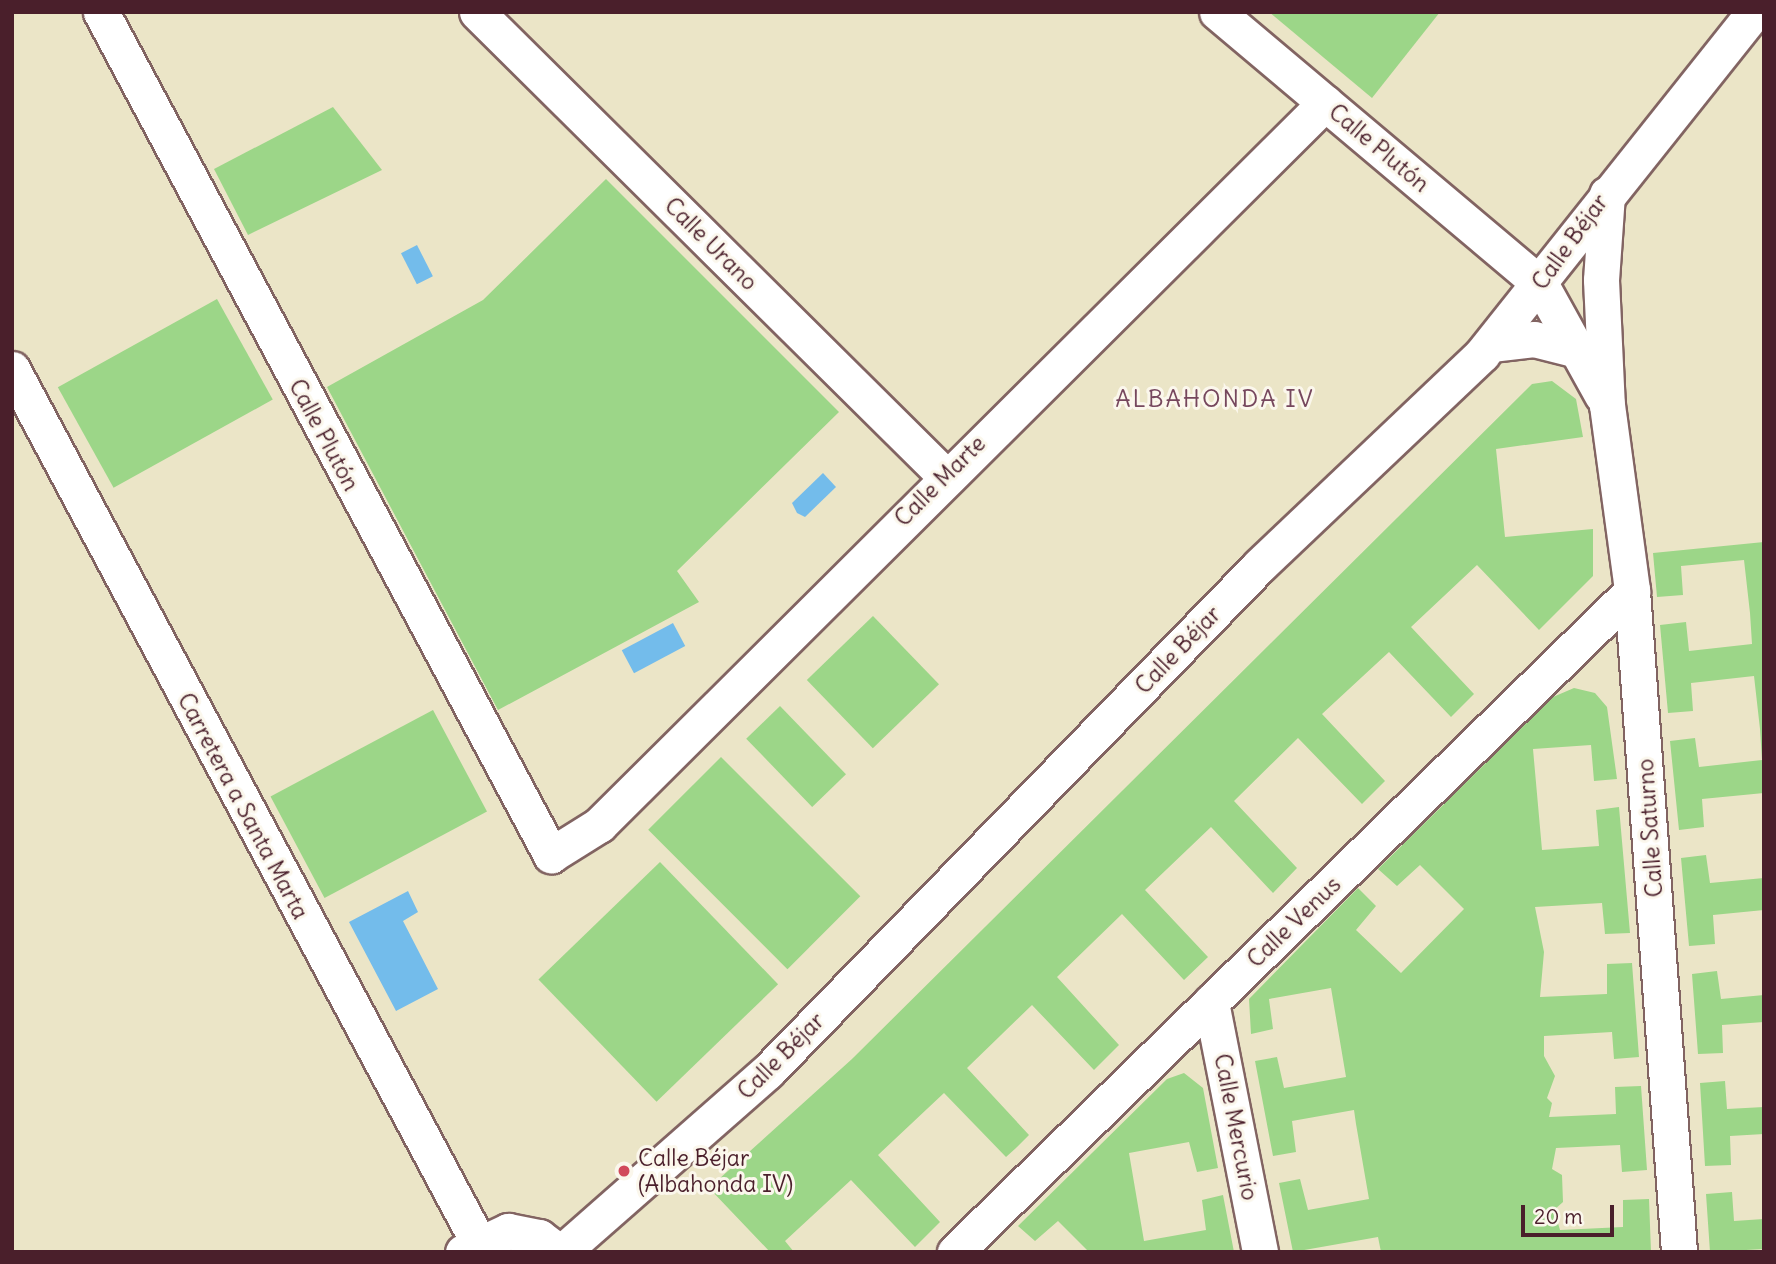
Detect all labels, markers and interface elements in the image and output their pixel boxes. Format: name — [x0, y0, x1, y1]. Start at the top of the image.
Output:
street label: Calle Plutón — [1323, 98, 1435, 198]
street label: Calle Béjar — [1526, 189, 1614, 295]
street label: Calle Urano — [659, 192, 763, 296]
street label: Calle Plutón — [283, 374, 365, 496]
district label: ALBAHONDA IV — [1117, 385, 1313, 413]
street label: Calle Marte — [889, 430, 991, 532]
street label: Calle Béjar — [1129, 600, 1227, 700]
street label: Carretera a Santa Marta — [172, 688, 314, 924]
street label: Calle Saturno — [1631, 758, 1669, 898]
street label: Calle Venus — [1242, 871, 1346, 973]
street label: Calle Béjar — [732, 1007, 830, 1105]
street label: Calle Mercurio — [1208, 1051, 1264, 1203]
place label: Calle Béjar (Albahonda IV) — [638, 1144, 793, 1198]
marker: Calle Béjar (Albahonda IV) — [616, 1163, 632, 1179]
scale bar — [1524, 1190, 1617, 1234]
text: 20 m — [1534, 1203, 1583, 1230]

